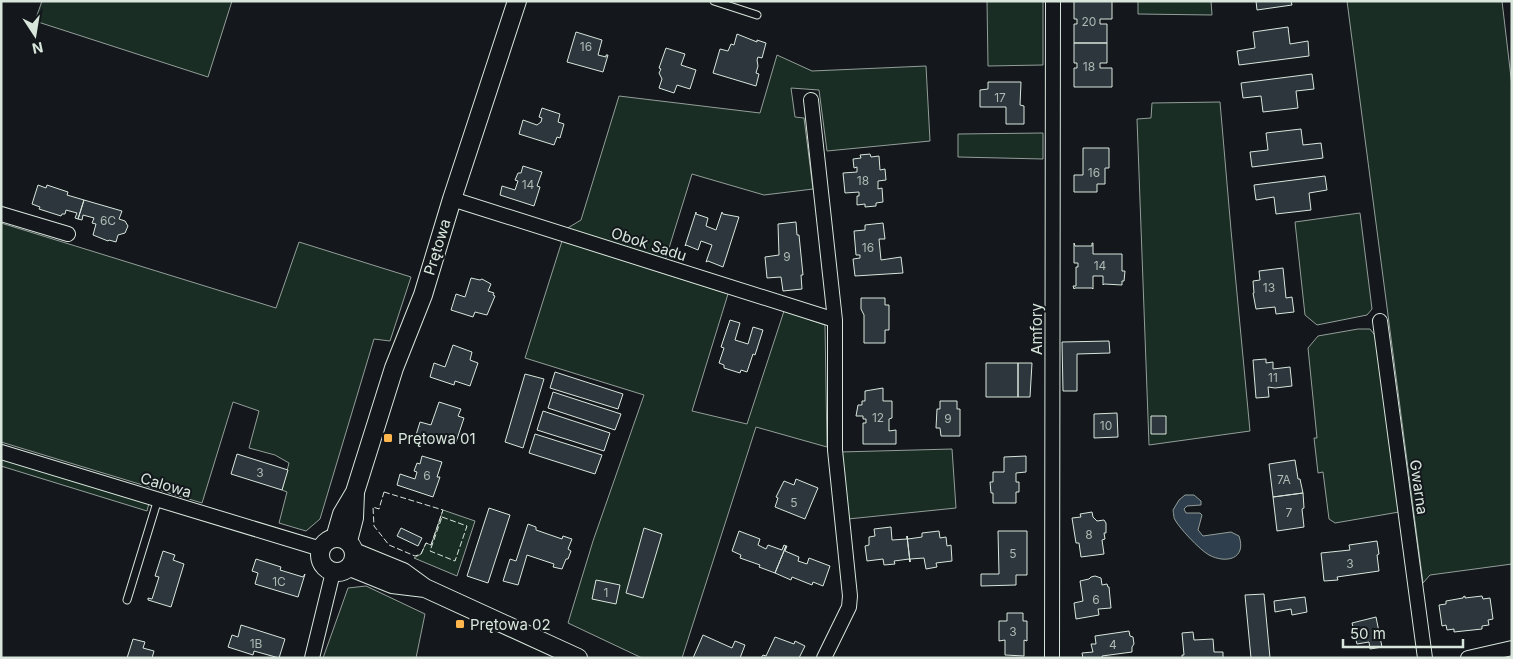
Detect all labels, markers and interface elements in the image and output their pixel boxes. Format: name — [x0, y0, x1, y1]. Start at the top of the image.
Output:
north arrow — [10, 10, 60, 60]
house number: 20 — [1082, 14, 1096, 29]
text: N — [31, 39, 45, 58]
house number: 16 — [580, 39, 592, 54]
house number: 18 — [1083, 59, 1095, 74]
house number: 17 — [994, 90, 1006, 105]
house number: 16 — [1088, 165, 1100, 180]
house number: 18 — [857, 173, 869, 188]
house number: 14 — [522, 177, 535, 192]
house number: 6C — [100, 213, 116, 228]
street label: Prętowa — [419, 217, 455, 277]
street label: Obok Sadu — [609, 223, 689, 265]
house number: 16 — [862, 240, 874, 255]
house number: 9 — [783, 249, 791, 264]
house number: 14 — [1094, 258, 1107, 273]
house number: 13 — [1263, 280, 1275, 295]
street label: Amfory — [1027, 302, 1046, 355]
house number: 11 — [1268, 370, 1278, 385]
house number: 12 — [872, 410, 884, 425]
house number: 9 — [944, 411, 952, 426]
house number: 10 — [1100, 418, 1112, 433]
place label: Prętowa 01 — [398, 429, 476, 448]
marker: Prętowa 01 — [382, 432, 394, 444]
street label: Gwarna — [1406, 458, 1432, 516]
house number: 3 — [256, 465, 264, 480]
street label: Calowa — [138, 468, 194, 502]
house number: 6 — [423, 468, 431, 483]
house number: 7A — [1277, 472, 1291, 487]
house number: 5 — [790, 495, 798, 510]
house number: 7 — [1286, 505, 1293, 520]
house number: 8 — [1085, 527, 1093, 542]
house number: 5 — [1009, 546, 1017, 561]
house number: 3 — [1346, 556, 1354, 571]
house number: 1C — [272, 574, 286, 589]
house number: 1 — [604, 585, 608, 600]
house number: 6 — [1092, 592, 1100, 607]
place label: Prętowa 02 — [470, 615, 551, 634]
scale bar — [1343, 616, 1463, 648]
marker: Prętowa 02 — [454, 618, 466, 630]
house number: 3 — [1009, 624, 1017, 639]
text: 50 m — [1350, 624, 1386, 643]
house number: 1B — [250, 636, 263, 651]
house number: 4 — [1109, 637, 1117, 652]

